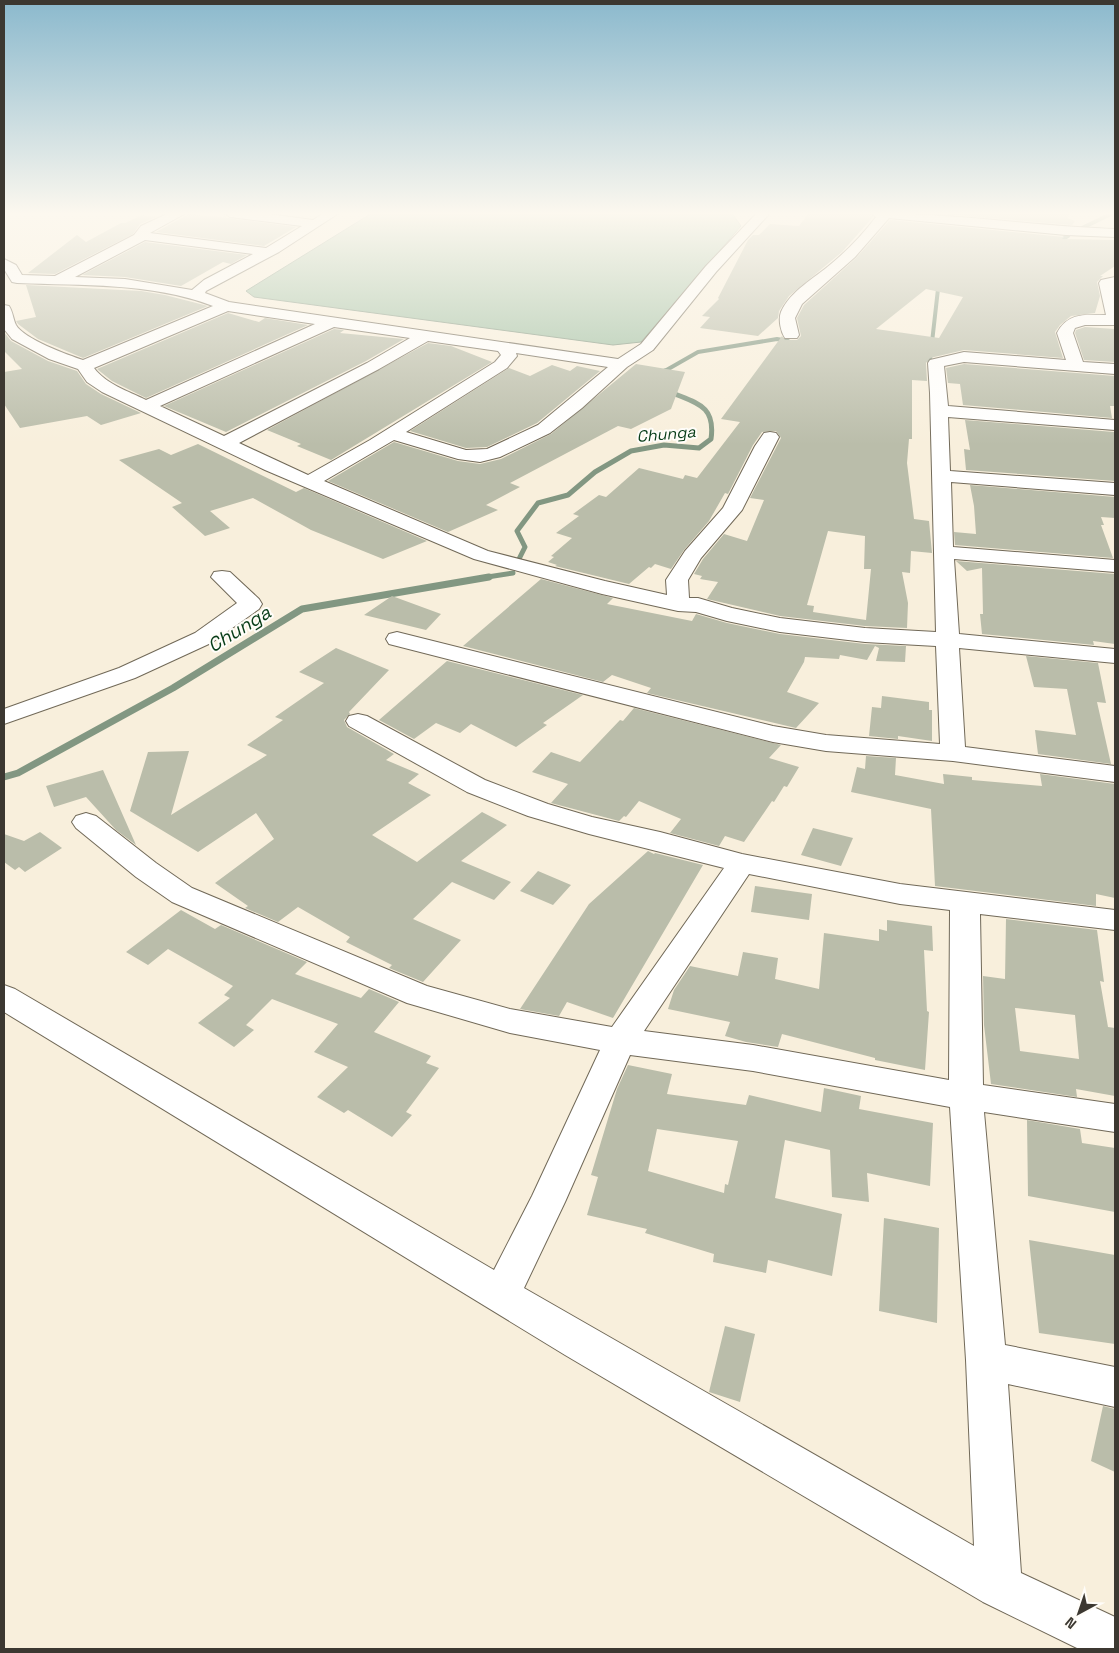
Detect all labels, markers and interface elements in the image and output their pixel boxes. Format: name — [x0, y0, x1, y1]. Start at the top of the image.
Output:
water label: Chunga — [636, 421, 697, 447]
water label: Chunga — [203, 600, 275, 658]
north arrow — [1054, 1588, 1104, 1638]
text: N — [1061, 1613, 1080, 1633]

